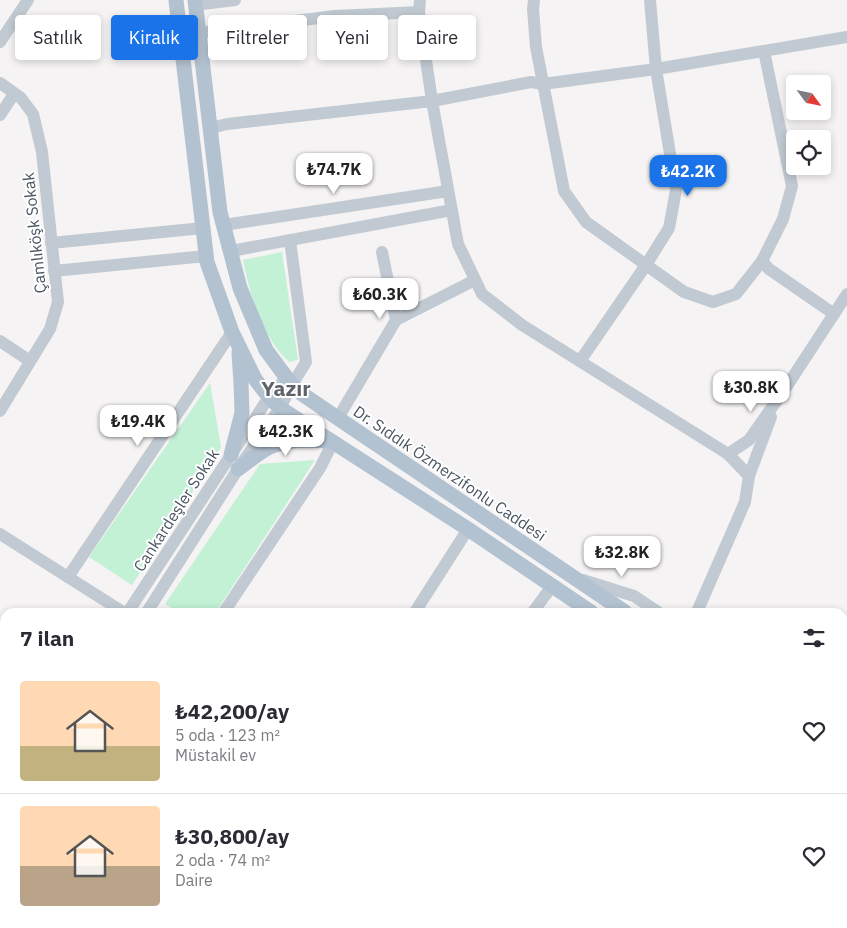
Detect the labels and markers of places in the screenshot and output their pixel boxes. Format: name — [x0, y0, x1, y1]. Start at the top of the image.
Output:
pin: ₺74.7K — [293, 152, 375, 195]
pin: ₺42.2K — [647, 154, 729, 197]
pin: ₺60.3K — [339, 278, 421, 320]
pin: ₺30.8K — [710, 370, 792, 413]
pin: ₺19.4K — [97, 404, 179, 447]
pin: ₺42.3K — [245, 414, 327, 457]
pin: ₺32.8K — [581, 536, 663, 578]

